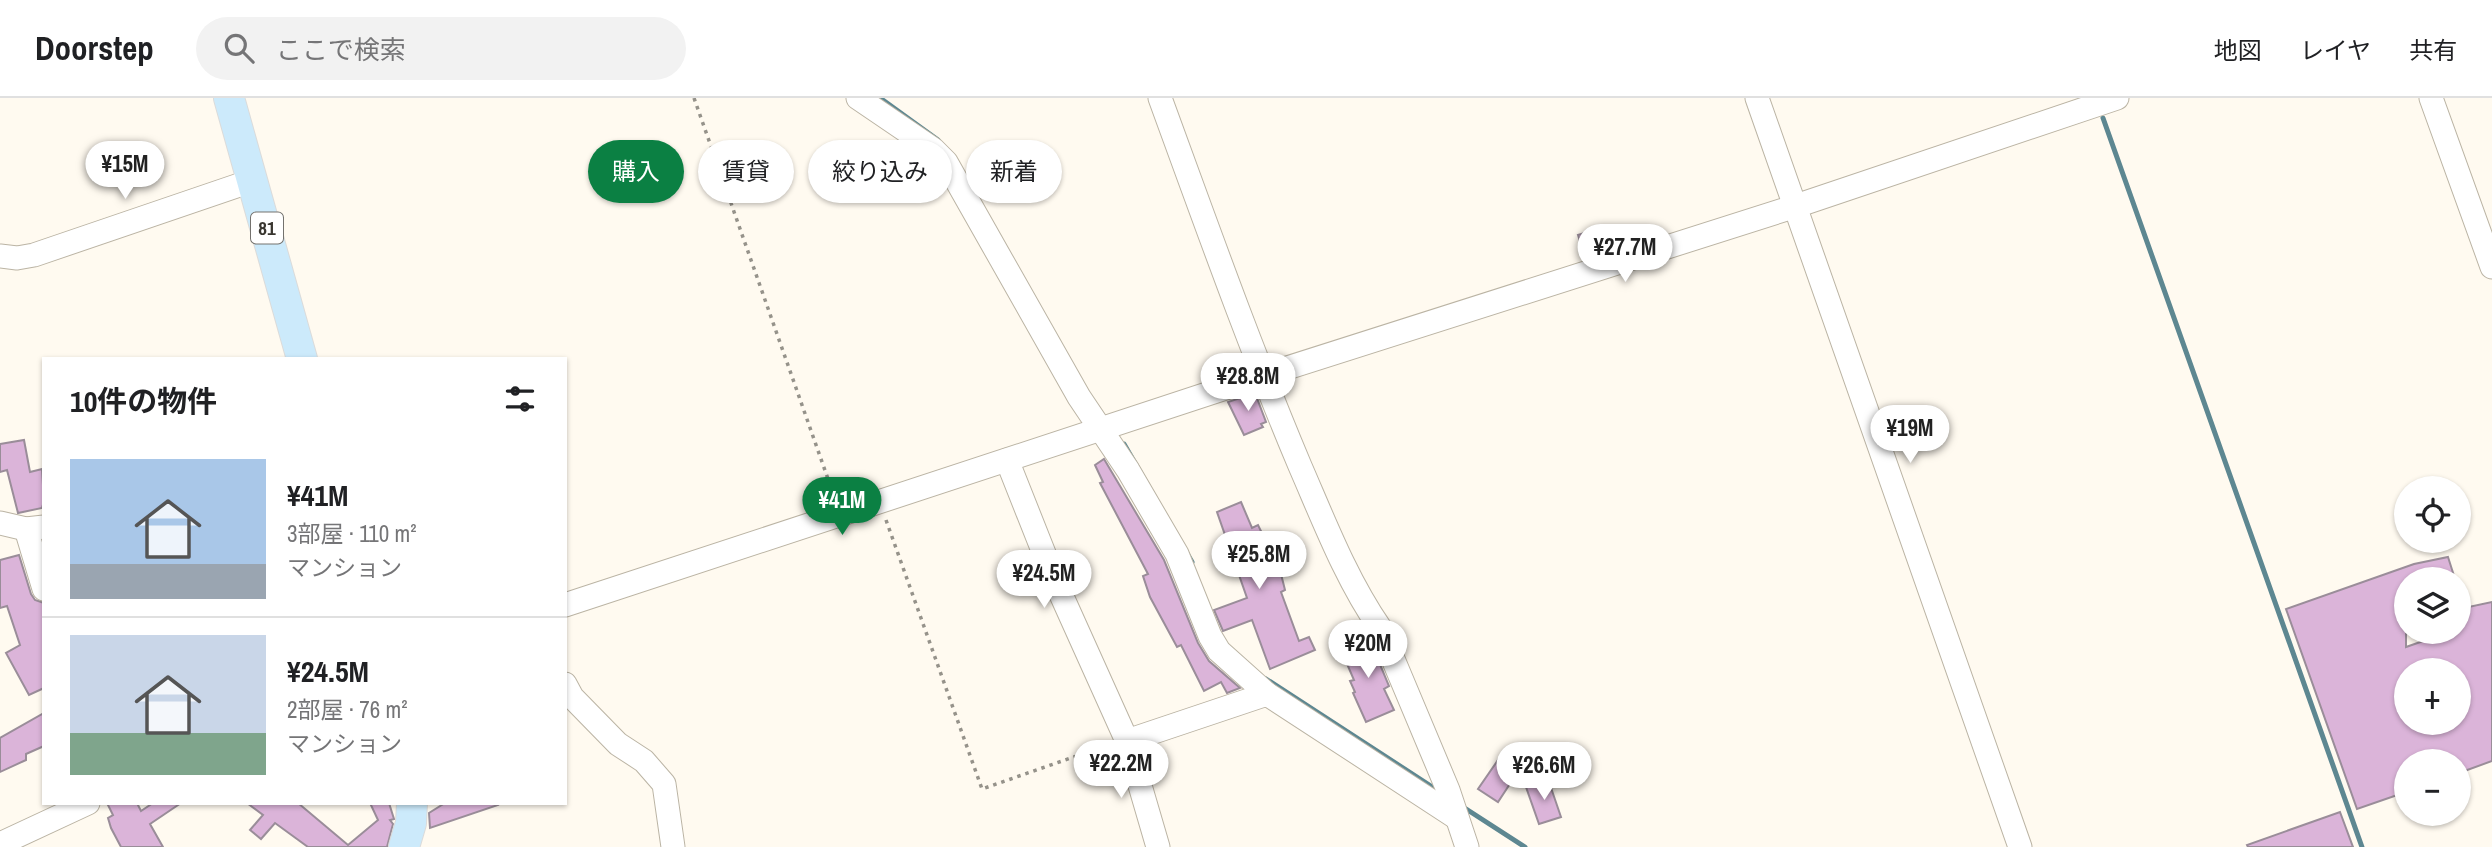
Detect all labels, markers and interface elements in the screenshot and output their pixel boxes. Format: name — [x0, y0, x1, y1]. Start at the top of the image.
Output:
search box — [196, 17, 686, 80]
text: Doorstep — [35, 26, 154, 70]
icon: search — [220, 29, 258, 67]
text: ここで検索 — [276, 32, 406, 67]
text: 地図 — [2214, 34, 2262, 66]
text: レイヤ — [2300, 34, 2371, 66]
text: 共有 — [2409, 34, 2457, 66]
chip: 購入 — [588, 140, 684, 203]
chip: 賃貸 — [698, 140, 794, 203]
chip: 絞り込み — [808, 140, 952, 203]
chip: 新着 — [966, 140, 1062, 203]
pin: ¥15M — [84, 141, 166, 201]
text: ¥15M — [101, 148, 149, 179]
road number: 81 — [251, 212, 283, 244]
pin: ¥27.7M — [1568, 225, 1682, 284]
text: ¥27.7M — [1594, 231, 1656, 262]
pin: ¥28.8M — [1191, 354, 1305, 413]
text: ¥28.8M — [1217, 360, 1279, 391]
icon: filters — [501, 380, 539, 418]
text: 10件の物件 — [70, 381, 217, 421]
pin: ¥19M — [1869, 406, 1951, 465]
text: ¥19M — [1886, 412, 1934, 443]
text: ¥41M — [287, 475, 349, 515]
map controls — [2394, 476, 2471, 826]
button: locate — [2394, 476, 2471, 553]
pin: ¥41M — [801, 478, 883, 537]
text: ¥41M — [818, 484, 866, 515]
icon: home — [126, 487, 210, 571]
text: 3部屋 · 110 m² — [287, 518, 417, 549]
pin: ¥25.8M — [1202, 532, 1316, 591]
text: ¥25.8M — [1228, 538, 1290, 569]
pin: ¥24.5M — [987, 550, 1101, 610]
text: マンション — [287, 552, 402, 583]
text: ¥24.5M — [1013, 557, 1075, 588]
button: layers — [2394, 567, 2471, 644]
pin: ¥20M — [1327, 620, 1409, 680]
text: ¥20M — [1344, 627, 1392, 658]
text: ¥24.5M — [287, 651, 369, 691]
button: + — [2394, 658, 2471, 735]
icon: home — [126, 663, 210, 747]
text: 2部屋 · 76 m² — [287, 694, 407, 725]
text: マンション — [287, 728, 402, 759]
pin: ¥22.2M — [1064, 740, 1178, 800]
pin: ¥26.6M — [1487, 742, 1601, 802]
text: ¥22.2M — [1090, 747, 1152, 778]
text: ¥26.6M — [1513, 749, 1575, 780]
button: − — [2394, 749, 2471, 826]

